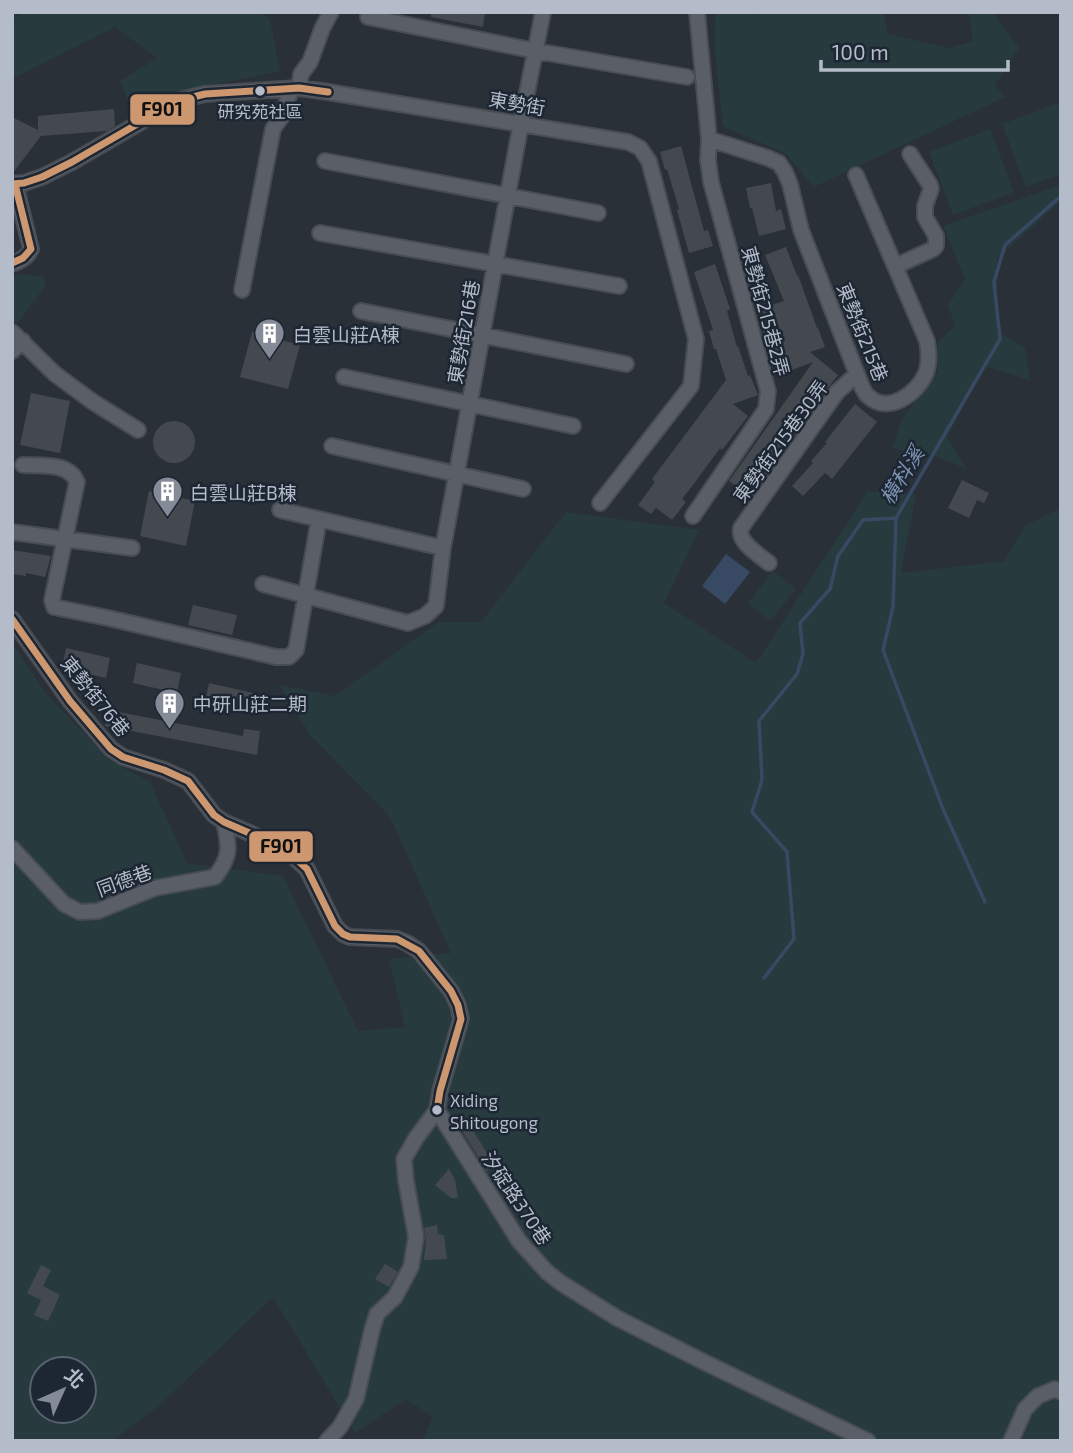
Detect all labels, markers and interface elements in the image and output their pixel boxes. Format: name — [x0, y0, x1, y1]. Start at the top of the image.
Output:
scale bar — [821, 28, 1008, 72]
text: 100 m — [832, 39, 889, 64]
marker: 研究苑社區 — [253, 84, 267, 98]
street label: 東勢街 — [487, 87, 547, 119]
line badge: F901 — [129, 93, 196, 126]
text: F901 — [141, 97, 183, 120]
place label: 研究苑社區 — [218, 101, 303, 121]
street label: 東勢街215巷2弄 — [738, 243, 794, 379]
street label: 東勢街216巷 — [443, 278, 483, 386]
street label: 東勢街215巷 — [833, 279, 893, 385]
building icon: 白雲山莊A棟 — [253, 317, 287, 361]
place label: 白雲山莊A棟 — [293, 323, 400, 346]
street label: 東勢街215巷30弄 — [728, 375, 832, 507]
water label: 橫科溪 — [874, 439, 930, 508]
building icon: 白雲山莊B棟 — [150, 475, 184, 519]
place label: 白雲山莊B棟 — [190, 481, 297, 504]
street label: 東勢街76巷 — [57, 651, 135, 741]
building icon: 中研山莊二期 — [153, 686, 187, 730]
place label: 中研山莊二期 — [193, 692, 307, 715]
line badge: F901 — [248, 830, 314, 863]
text: F901 — [260, 834, 302, 857]
street label: 同德巷 — [93, 859, 155, 901]
place label: Xiding Shitougong — [450, 1090, 538, 1133]
marker: Xiding Shitougong — [430, 1103, 444, 1117]
street label: 汐碇路370巷 — [477, 1147, 557, 1249]
north arrow — [28, 1355, 98, 1425]
text: 北 — [61, 1363, 90, 1392]

